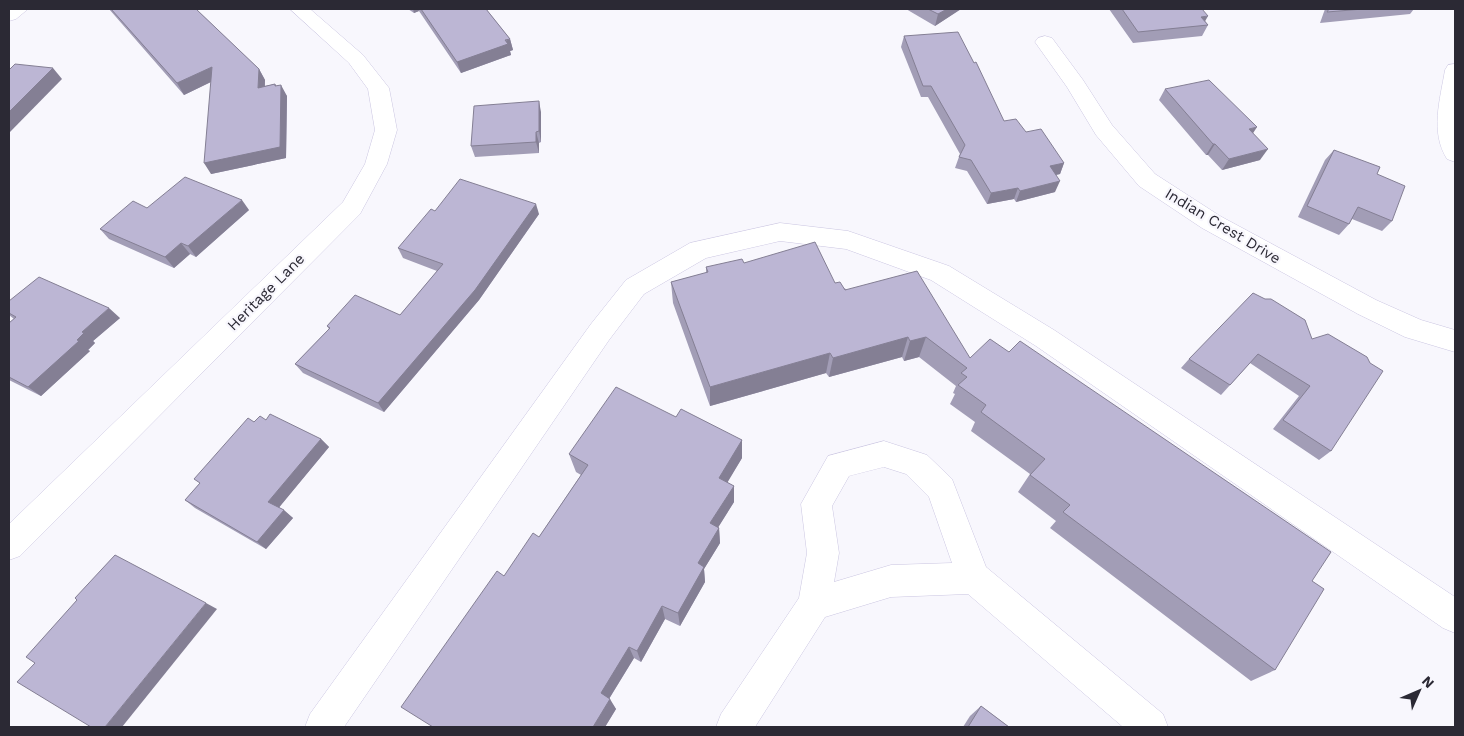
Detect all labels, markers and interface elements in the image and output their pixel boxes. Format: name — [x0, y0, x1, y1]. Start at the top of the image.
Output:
street label: Indian Crest Drive — [1162, 184, 1284, 268]
street label: Heritage Lane — [224, 250, 308, 334]
north arrow — [1394, 666, 1444, 716]
text: N — [1419, 672, 1438, 691]

